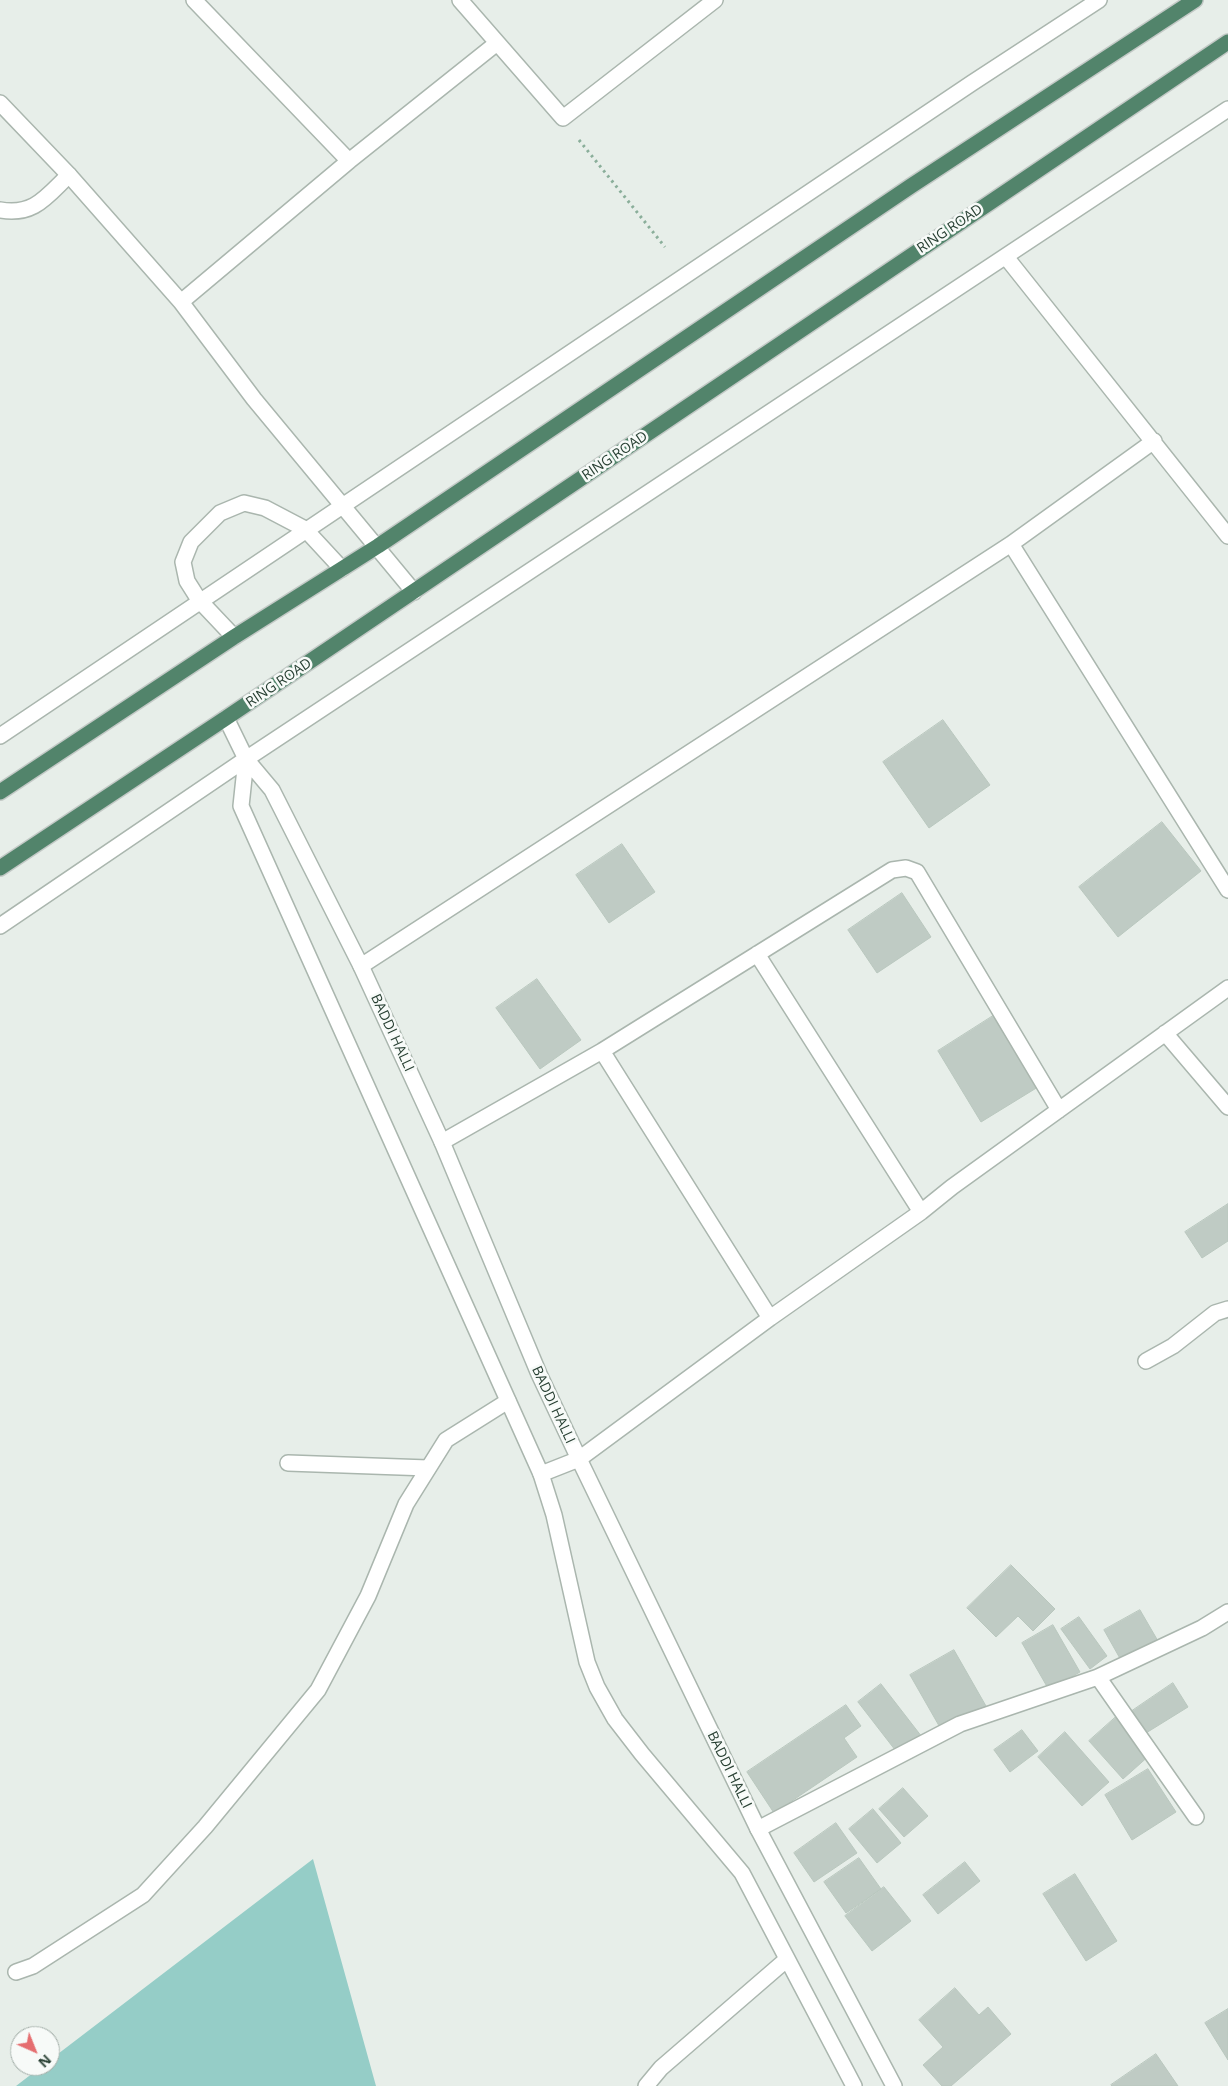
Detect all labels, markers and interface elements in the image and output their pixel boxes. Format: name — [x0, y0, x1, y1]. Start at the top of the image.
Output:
street label: RING ROAD — [914, 201, 986, 257]
street label: RING ROAD — [579, 428, 651, 484]
street label: RING ROAD — [243, 655, 315, 711]
street label: BADDI HALLI — [367, 992, 417, 1074]
street label: BADDI HALLI — [528, 1364, 578, 1446]
street label: BADDI HALLI — [703, 1729, 755, 1811]
north arrow — [10, 2026, 60, 2076]
text: N — [34, 2051, 56, 2072]

